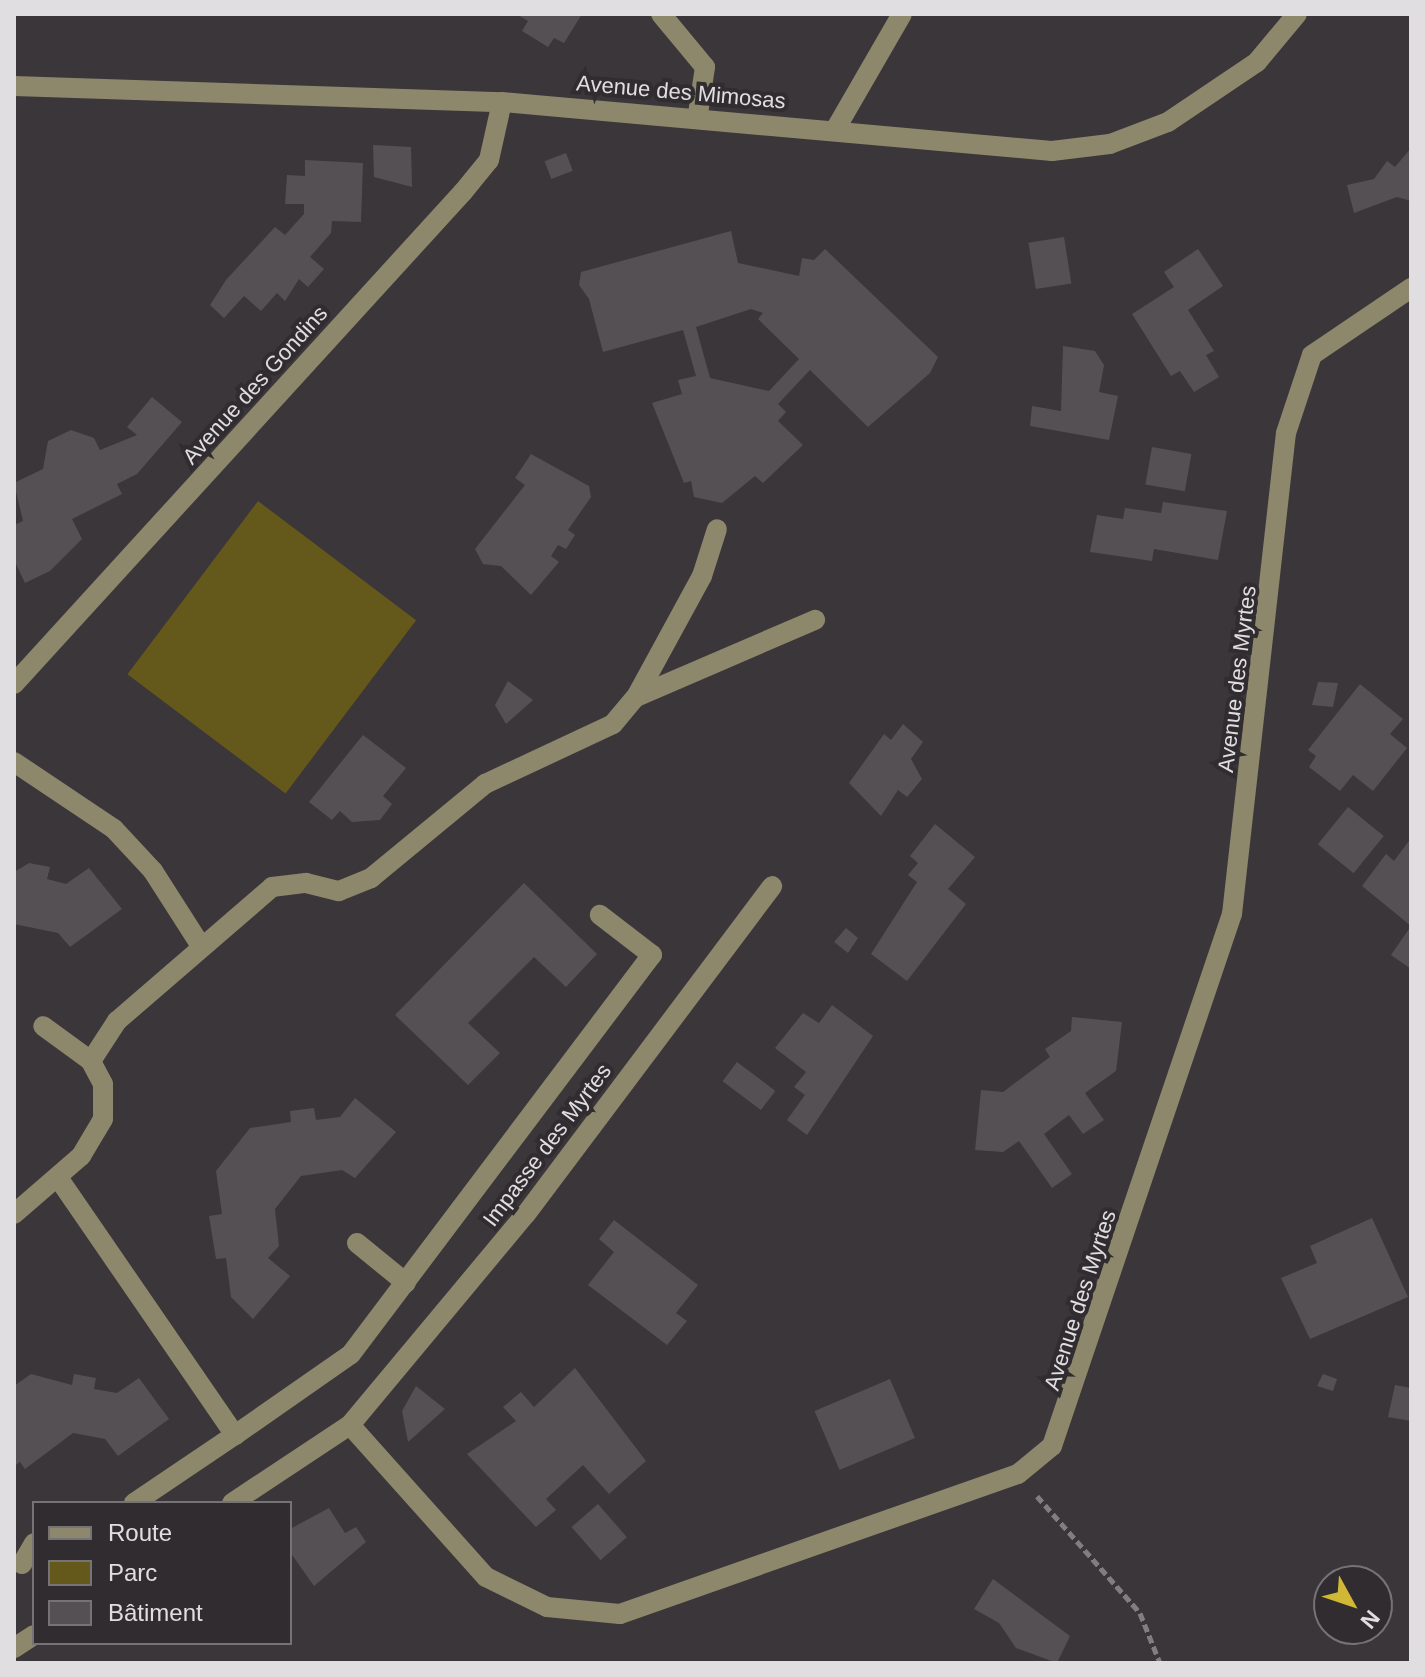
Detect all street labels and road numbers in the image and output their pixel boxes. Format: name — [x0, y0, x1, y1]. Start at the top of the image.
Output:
street label: Avenue des Mimosas — [575, 70, 787, 114]
street label: Avenue des Gondins — [177, 300, 333, 470]
street label: Avenue des Myrtes — [1212, 584, 1262, 774]
street label: Impasse des Myrtes — [477, 1058, 617, 1232]
street label: Avenue des Myrtes — [1038, 1207, 1122, 1393]

